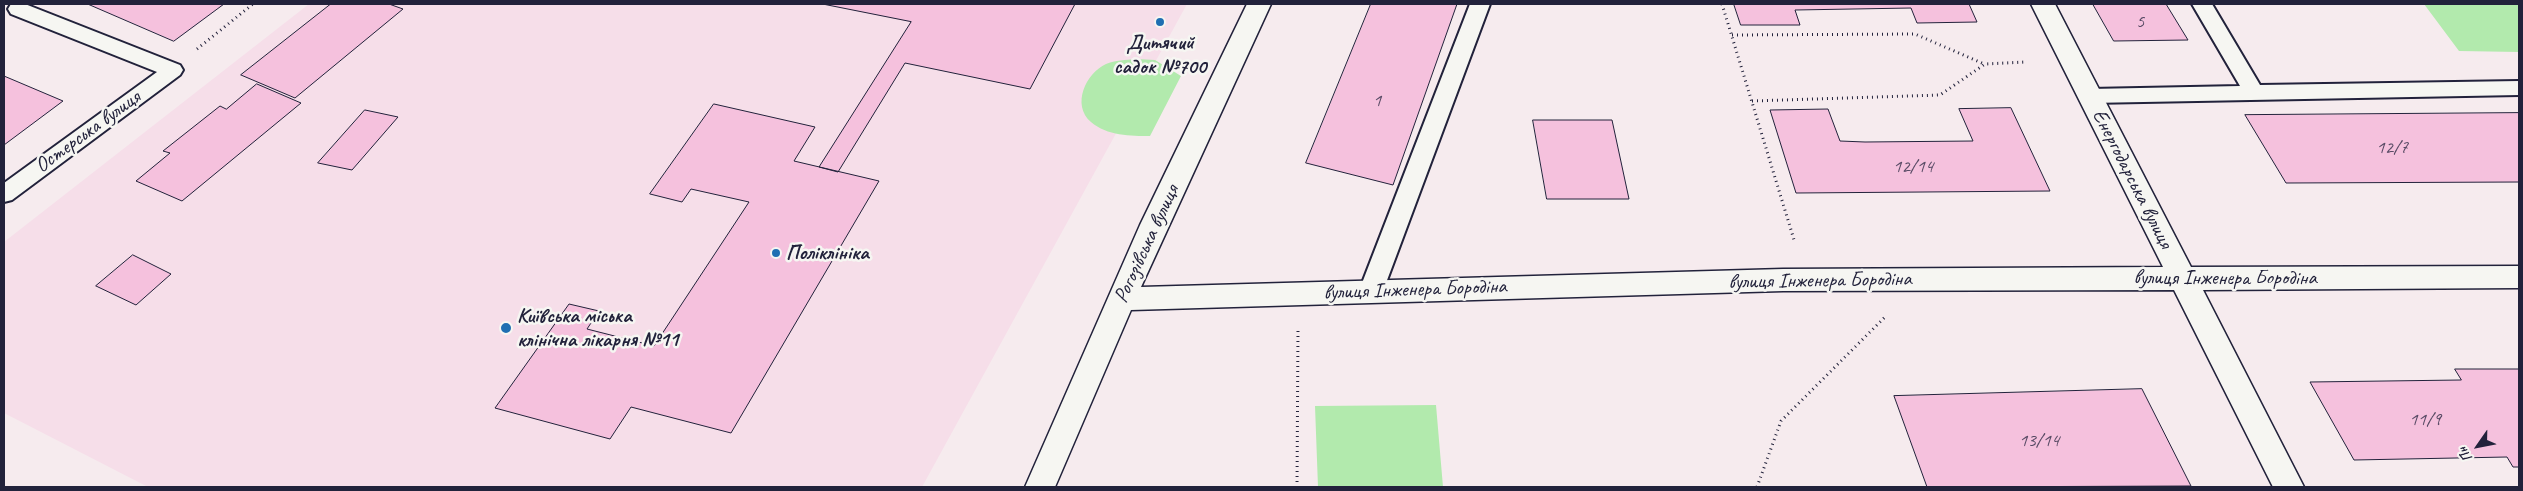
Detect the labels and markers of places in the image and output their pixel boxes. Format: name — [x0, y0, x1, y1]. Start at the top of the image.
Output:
marker: Дитячий садок №700 — [1154, 16, 1166, 28]
place label: Дитячий садок №700 — [1114, 30, 1206, 80]
place label: Поліклініка — [786, 240, 869, 266]
marker: Поліклініка — [770, 247, 782, 259]
place label: Київська міська клінічна лікарня №11 — [517, 303, 678, 353]
marker: Київська міська клінічна лікарня №11 — [499, 321, 513, 335]

